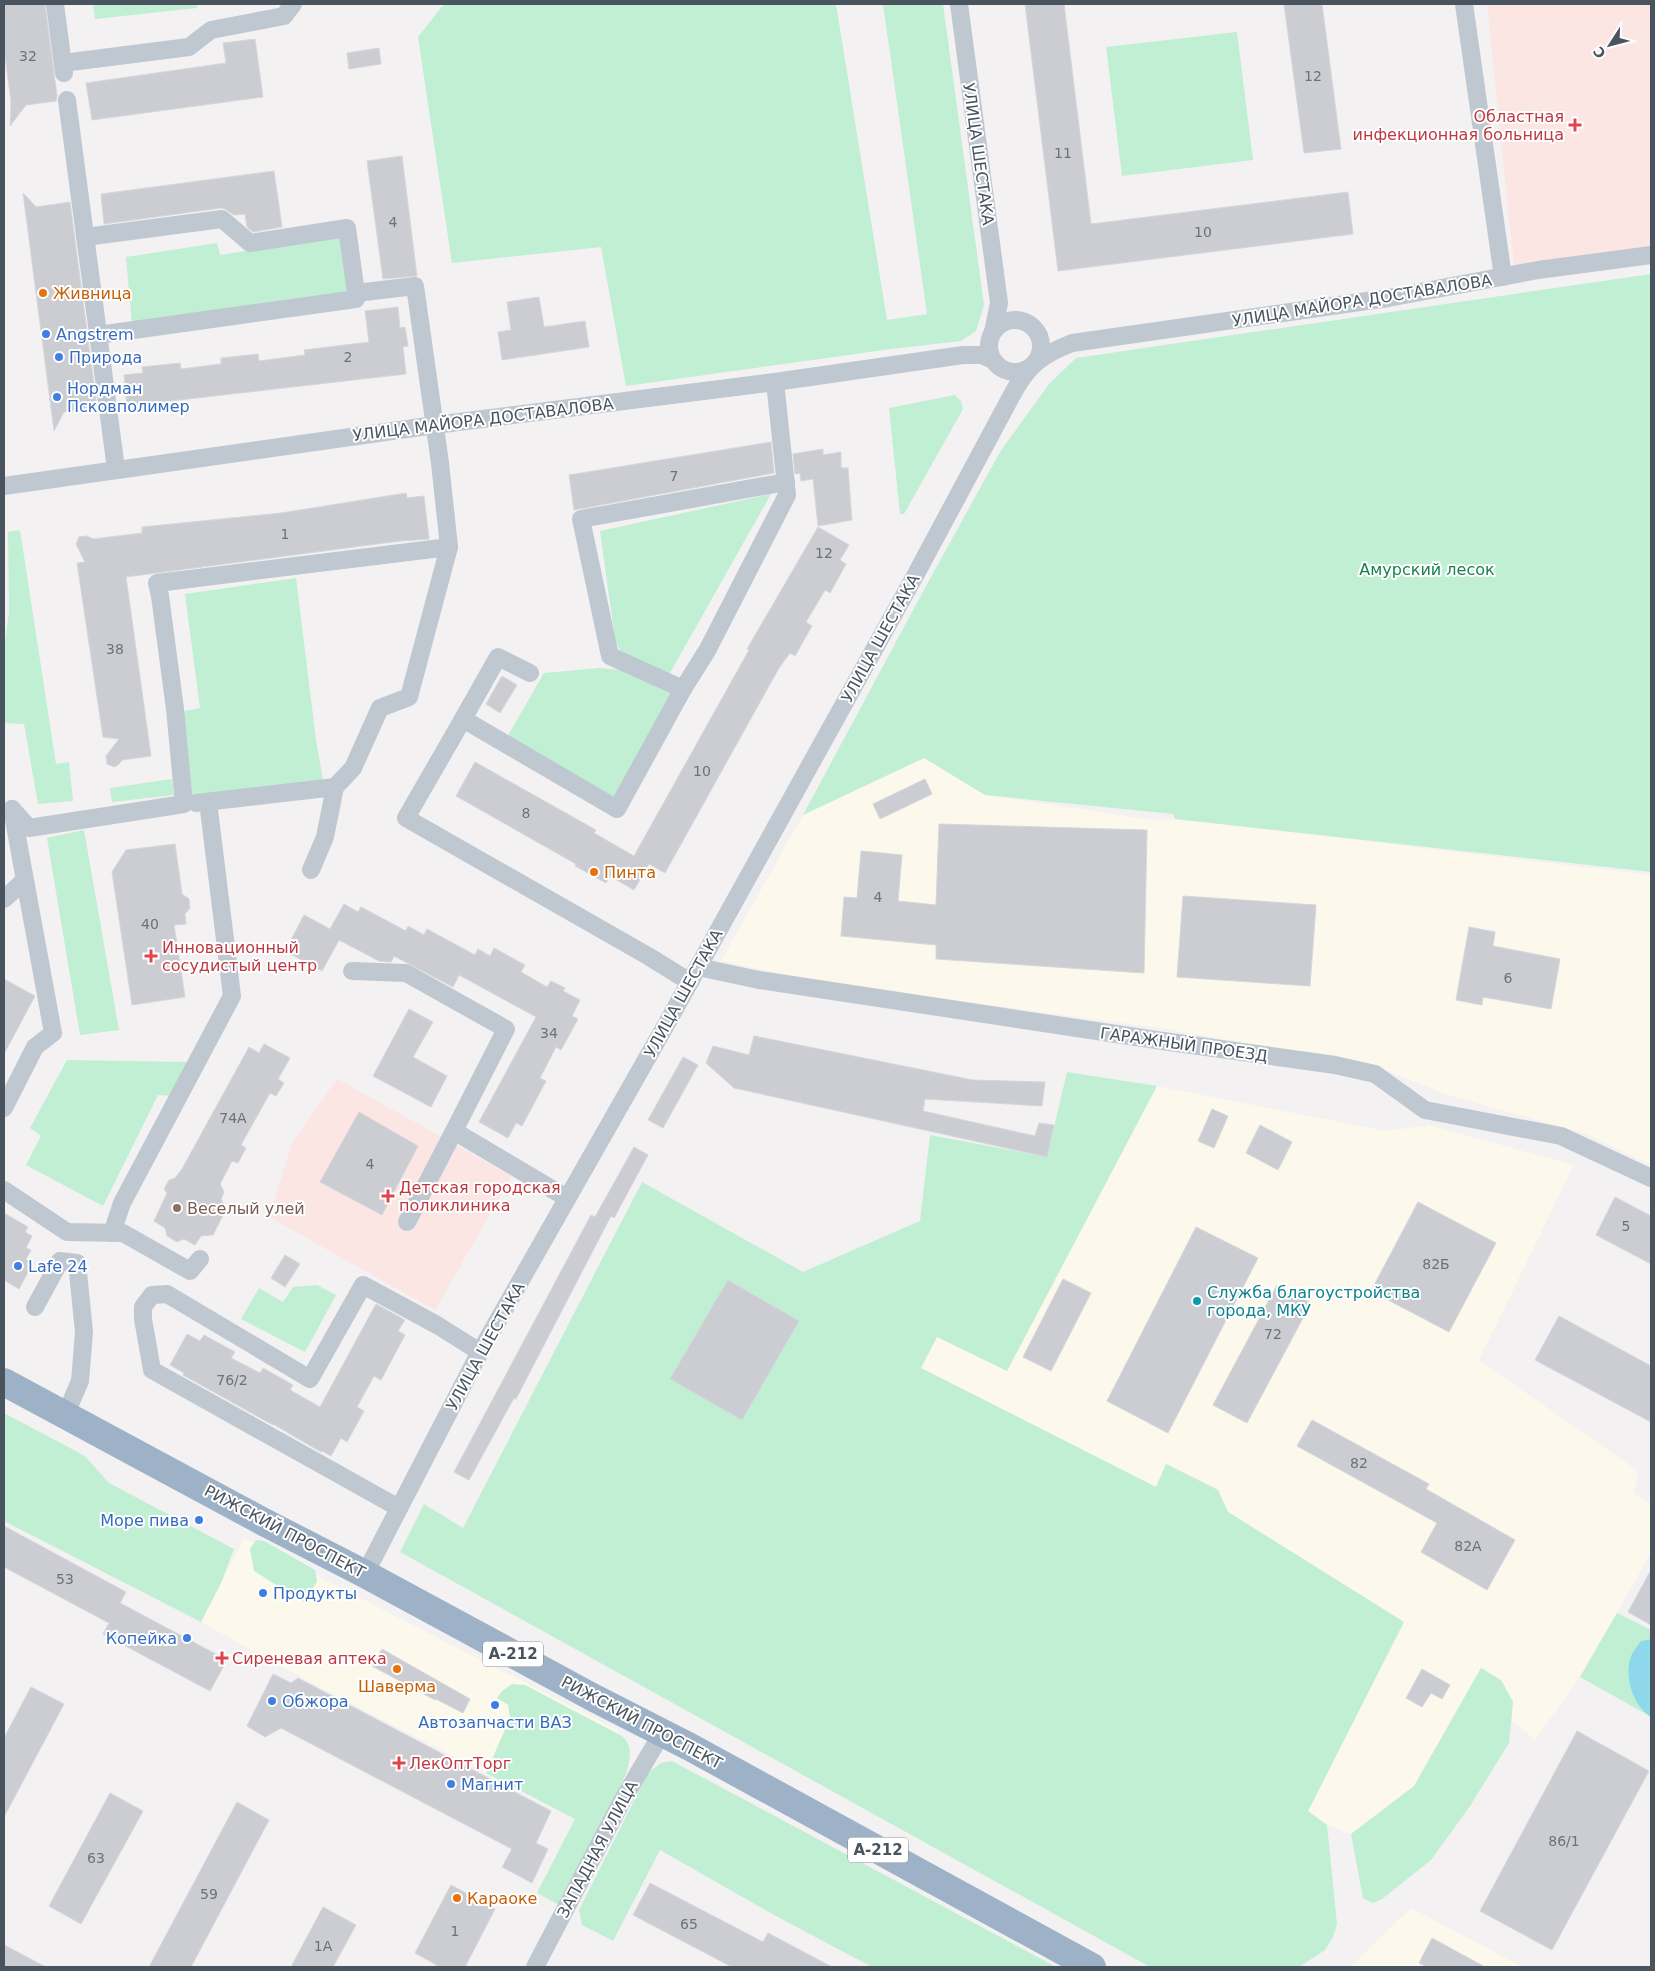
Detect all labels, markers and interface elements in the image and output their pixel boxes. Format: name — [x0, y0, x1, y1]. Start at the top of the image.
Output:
north arrow — [1585, 20, 1635, 70]
text: С — [1590, 44, 1609, 62]
house number: 32 — [19, 48, 37, 64]
house number: 12 — [1304, 68, 1322, 84]
street label: УЛИЦА ШЕСТАКА — [959, 82, 998, 227]
place label: Областная инфекционная больница — [1353, 107, 1564, 144]
marker: Областная инфекционная больница — [1568, 118, 1582, 132]
house number: 11 — [1054, 145, 1072, 161]
house number: 4 — [389, 214, 398, 230]
house number: 10 — [1194, 224, 1212, 240]
street label: УЛИЦА МАЙОРА ДОСТАВАЛОВА — [1231, 271, 1493, 330]
place label: Живница — [53, 284, 132, 303]
marker: Живница — [37, 287, 49, 299]
place label: Angstrem — [56, 325, 134, 344]
marker: Angstrem — [40, 328, 52, 340]
place label: Природа — [69, 348, 142, 367]
house number: 2 — [344, 349, 352, 365]
marker: Природа — [53, 351, 65, 363]
place label: Нордман Псковполимер — [67, 379, 190, 416]
marker: Нордман Псковполимер — [51, 391, 63, 403]
street label: УЛИЦА МАЙОРА ДОСТАВАЛОВА — [352, 394, 615, 445]
house number: 7 — [670, 468, 678, 484]
house number: 1 — [281, 526, 289, 542]
house number: 12 — [815, 545, 833, 561]
park label: Амурский лесок — [1359, 560, 1495, 579]
street label: УЛИЦА ШЕСТАКА — [837, 571, 924, 706]
house number: 38 — [106, 641, 124, 657]
house number: 10 — [693, 763, 711, 779]
house number: 8 — [522, 805, 530, 821]
place label: Пинта — [604, 863, 656, 882]
marker: Пинта — [588, 866, 600, 878]
house number: 4 — [874, 889, 883, 905]
house number: 40 — [141, 916, 159, 932]
street label: УЛИЦА ШЕСТАКА — [640, 926, 727, 1061]
place label: Инновационный сосудистый центр — [162, 938, 317, 975]
marker: Инновационный сосудистый центр — [144, 949, 158, 963]
house number: 6 — [1504, 970, 1513, 986]
street label: ГАРАЖНЫЙ ПРОЕЗД — [1099, 1023, 1269, 1066]
house number: 34 — [540, 1025, 558, 1041]
house number: 74А — [219, 1110, 247, 1126]
house number: 4 — [366, 1156, 375, 1172]
place label: Детская городская поликлиника — [399, 1178, 561, 1215]
marker: Детская городская поликлиника — [381, 1189, 395, 1203]
place label: Веселый улей — [187, 1199, 305, 1218]
marker: Веселый улей — [171, 1202, 183, 1214]
house number: 5 — [1622, 1218, 1630, 1234]
house number: 82Б — [1422, 1256, 1450, 1272]
place label: Lafe 24 — [28, 1257, 88, 1276]
marker: Lafe 24 — [12, 1260, 24, 1272]
street label: УЛИЦА ШЕСТАКА — [442, 1279, 529, 1414]
place label: Служба благоустройства города, МКУ — [1207, 1283, 1420, 1320]
marker: Служба благоустройства города, МКУ — [1191, 1295, 1203, 1307]
house number: 72 — [1264, 1326, 1282, 1342]
house number: 76/2 — [216, 1372, 248, 1388]
house number: 82 — [1350, 1455, 1368, 1471]
street label: РИЖСКИЙ ПРОСПЕКТ — [201, 1481, 369, 1582]
place label: Море пива — [100, 1511, 189, 1530]
marker: Море пива — [193, 1514, 205, 1526]
house number: 82А — [1454, 1538, 1482, 1554]
house number: 53 — [56, 1571, 74, 1587]
place label: Продукты — [273, 1584, 357, 1603]
marker: Продукты — [257, 1587, 269, 1599]
place label: Копейка — [106, 1629, 177, 1648]
marker: Копейка — [181, 1632, 193, 1644]
road number: А-212 — [483, 1642, 543, 1666]
place label: Сиреневая аптека — [232, 1649, 387, 1668]
marker: Сиреневая аптека — [216, 1652, 228, 1664]
marker: Шаверма — [391, 1663, 403, 1675]
street label: РИЖСКИЙ ПРОСПЕКТ — [558, 1672, 726, 1773]
place label: Шаверма — [358, 1677, 436, 1696]
place label: Обжора — [282, 1692, 349, 1711]
marker: Обжора — [266, 1695, 278, 1707]
marker: Автозапчасти ВАЗ — [489, 1699, 501, 1711]
place label: Автозапчасти ВАЗ — [418, 1713, 572, 1732]
place label: ЛекОптТорг — [409, 1754, 511, 1773]
marker: ЛекОптТорг — [393, 1757, 405, 1769]
place label: Магнит — [461, 1775, 523, 1794]
street label: ЗАПАДНАЯ УЛИЦА — [553, 1777, 642, 1921]
marker: Магнит — [445, 1778, 457, 1790]
house number: 86/1 — [1548, 1833, 1580, 1849]
road number: А-212 — [848, 1838, 908, 1862]
house number: 63 — [87, 1850, 105, 1866]
house number: 59 — [200, 1886, 218, 1902]
place label: Караоке — [467, 1889, 537, 1908]
marker: Караоке — [451, 1892, 463, 1904]
house number: 65 — [680, 1916, 698, 1932]
house number: 1 — [451, 1923, 459, 1939]
house number: 1А — [314, 1938, 333, 1954]

